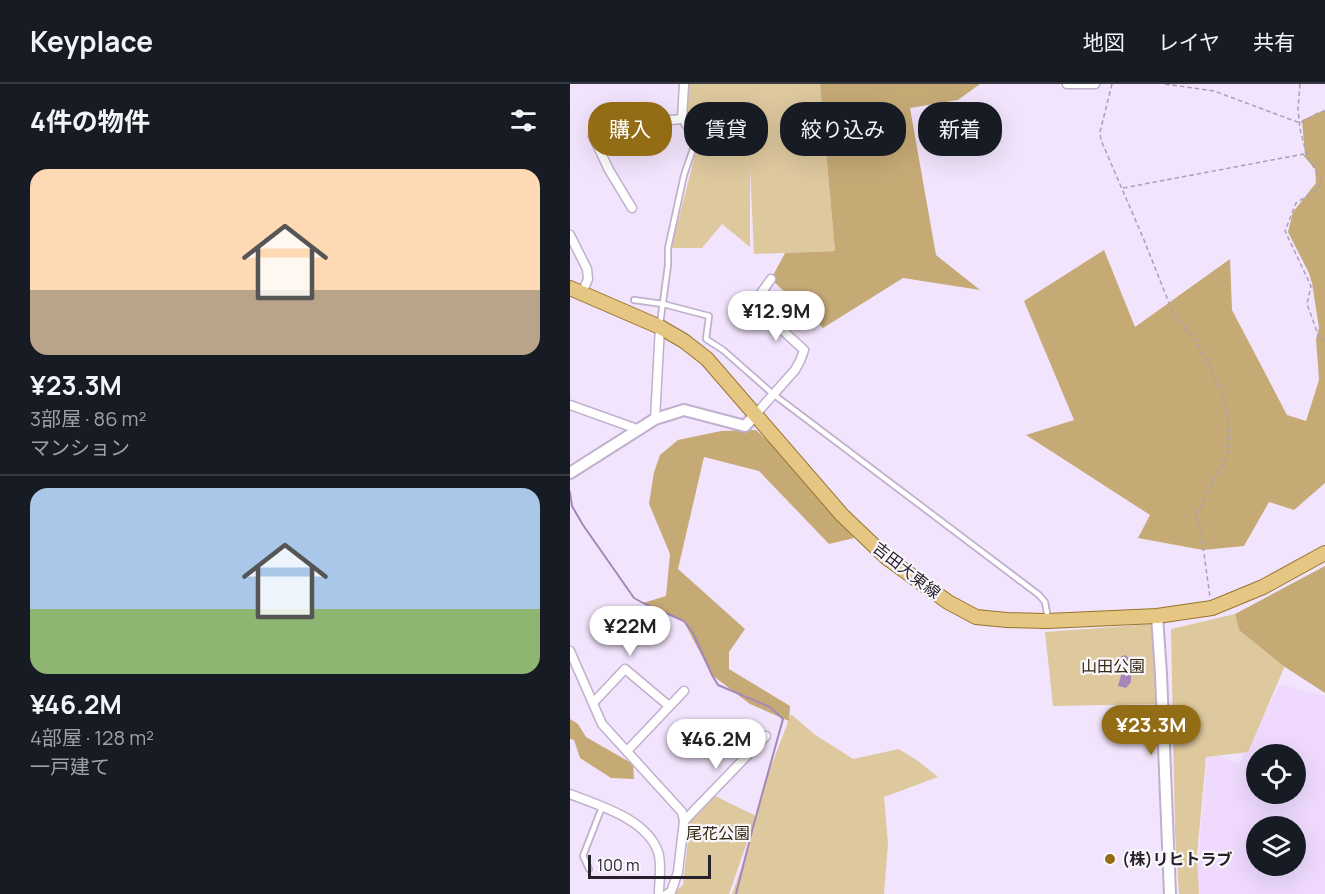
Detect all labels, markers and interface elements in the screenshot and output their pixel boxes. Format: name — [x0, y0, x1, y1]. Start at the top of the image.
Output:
text: Keyplace — [30, 22, 153, 60]
text: 地図 — [1083, 28, 1125, 56]
text: レイヤ — [1158, 28, 1220, 56]
text: 共有 — [1253, 28, 1295, 56]
chip: 購入 — [588, 102, 672, 156]
chip: 賃貸 — [684, 102, 768, 156]
chip: 絞り込み — [780, 102, 906, 156]
chip: 新着 — [918, 102, 1002, 156]
text: 4件の物件 — [30, 103, 150, 139]
icon: filters — [507, 104, 540, 137]
icon: home — [231, 208, 339, 316]
pin: ¥12.9M — [727, 291, 825, 342]
text: ¥12.9M — [742, 297, 810, 324]
text: ¥23.3M — [30, 367, 122, 403]
text: 3部屋 · 86 m² — [30, 405, 147, 432]
text: マンション — [30, 434, 130, 461]
icon: home — [231, 527, 339, 635]
street label: 吉田大東線 — [869, 537, 945, 603]
pin: ¥22M — [594, 606, 666, 657]
text: ¥22M — [603, 612, 657, 639]
park label: 山田公園 — [1081, 655, 1145, 677]
text: ¥46.2M — [30, 686, 122, 722]
pin: ¥23.3M — [1102, 705, 1200, 756]
text: ¥23.3M — [1116, 711, 1186, 738]
pin: ¥46.2M — [667, 719, 765, 770]
text: 4部屋 · 128 m² — [30, 724, 154, 751]
text: ¥46.2M — [681, 725, 751, 752]
map controls — [1246, 744, 1306, 876]
button: locate — [1246, 744, 1306, 804]
text: 一戸建て — [30, 753, 110, 780]
button: layers — [1246, 816, 1306, 876]
park label: 尾花公園 — [686, 822, 750, 844]
place label: (株)リヒトラブ — [1122, 848, 1233, 870]
scale bar — [588, 852, 711, 880]
marker: (株)リヒトラブ — [1103, 852, 1117, 866]
text: 100 m — [597, 854, 640, 876]

